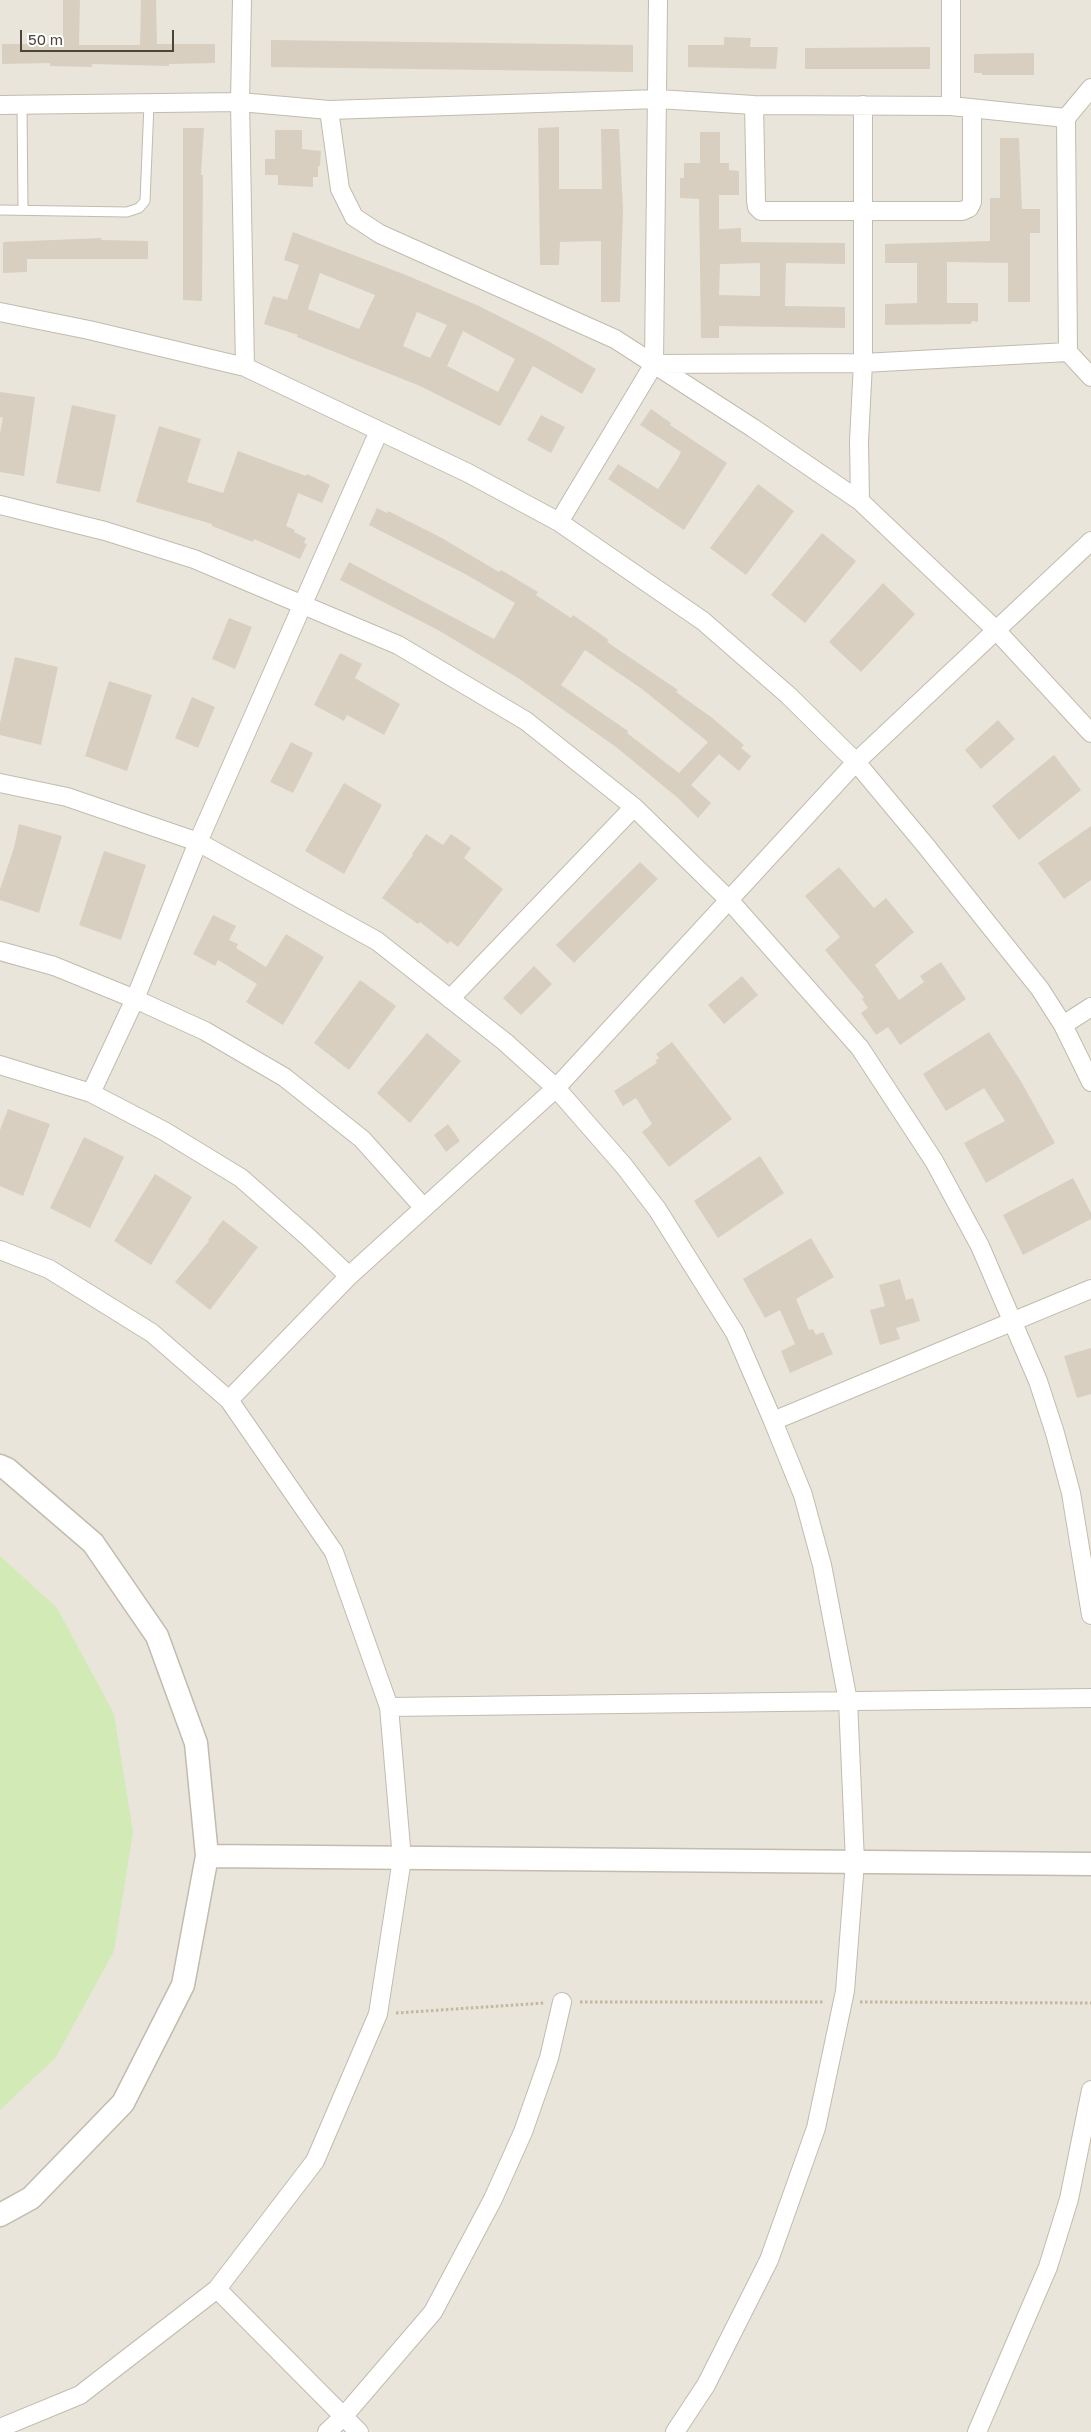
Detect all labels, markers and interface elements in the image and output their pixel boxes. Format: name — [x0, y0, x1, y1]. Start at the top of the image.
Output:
scale bar — [22, 20, 176, 52]
text: 50 m — [28, 30, 63, 48]

